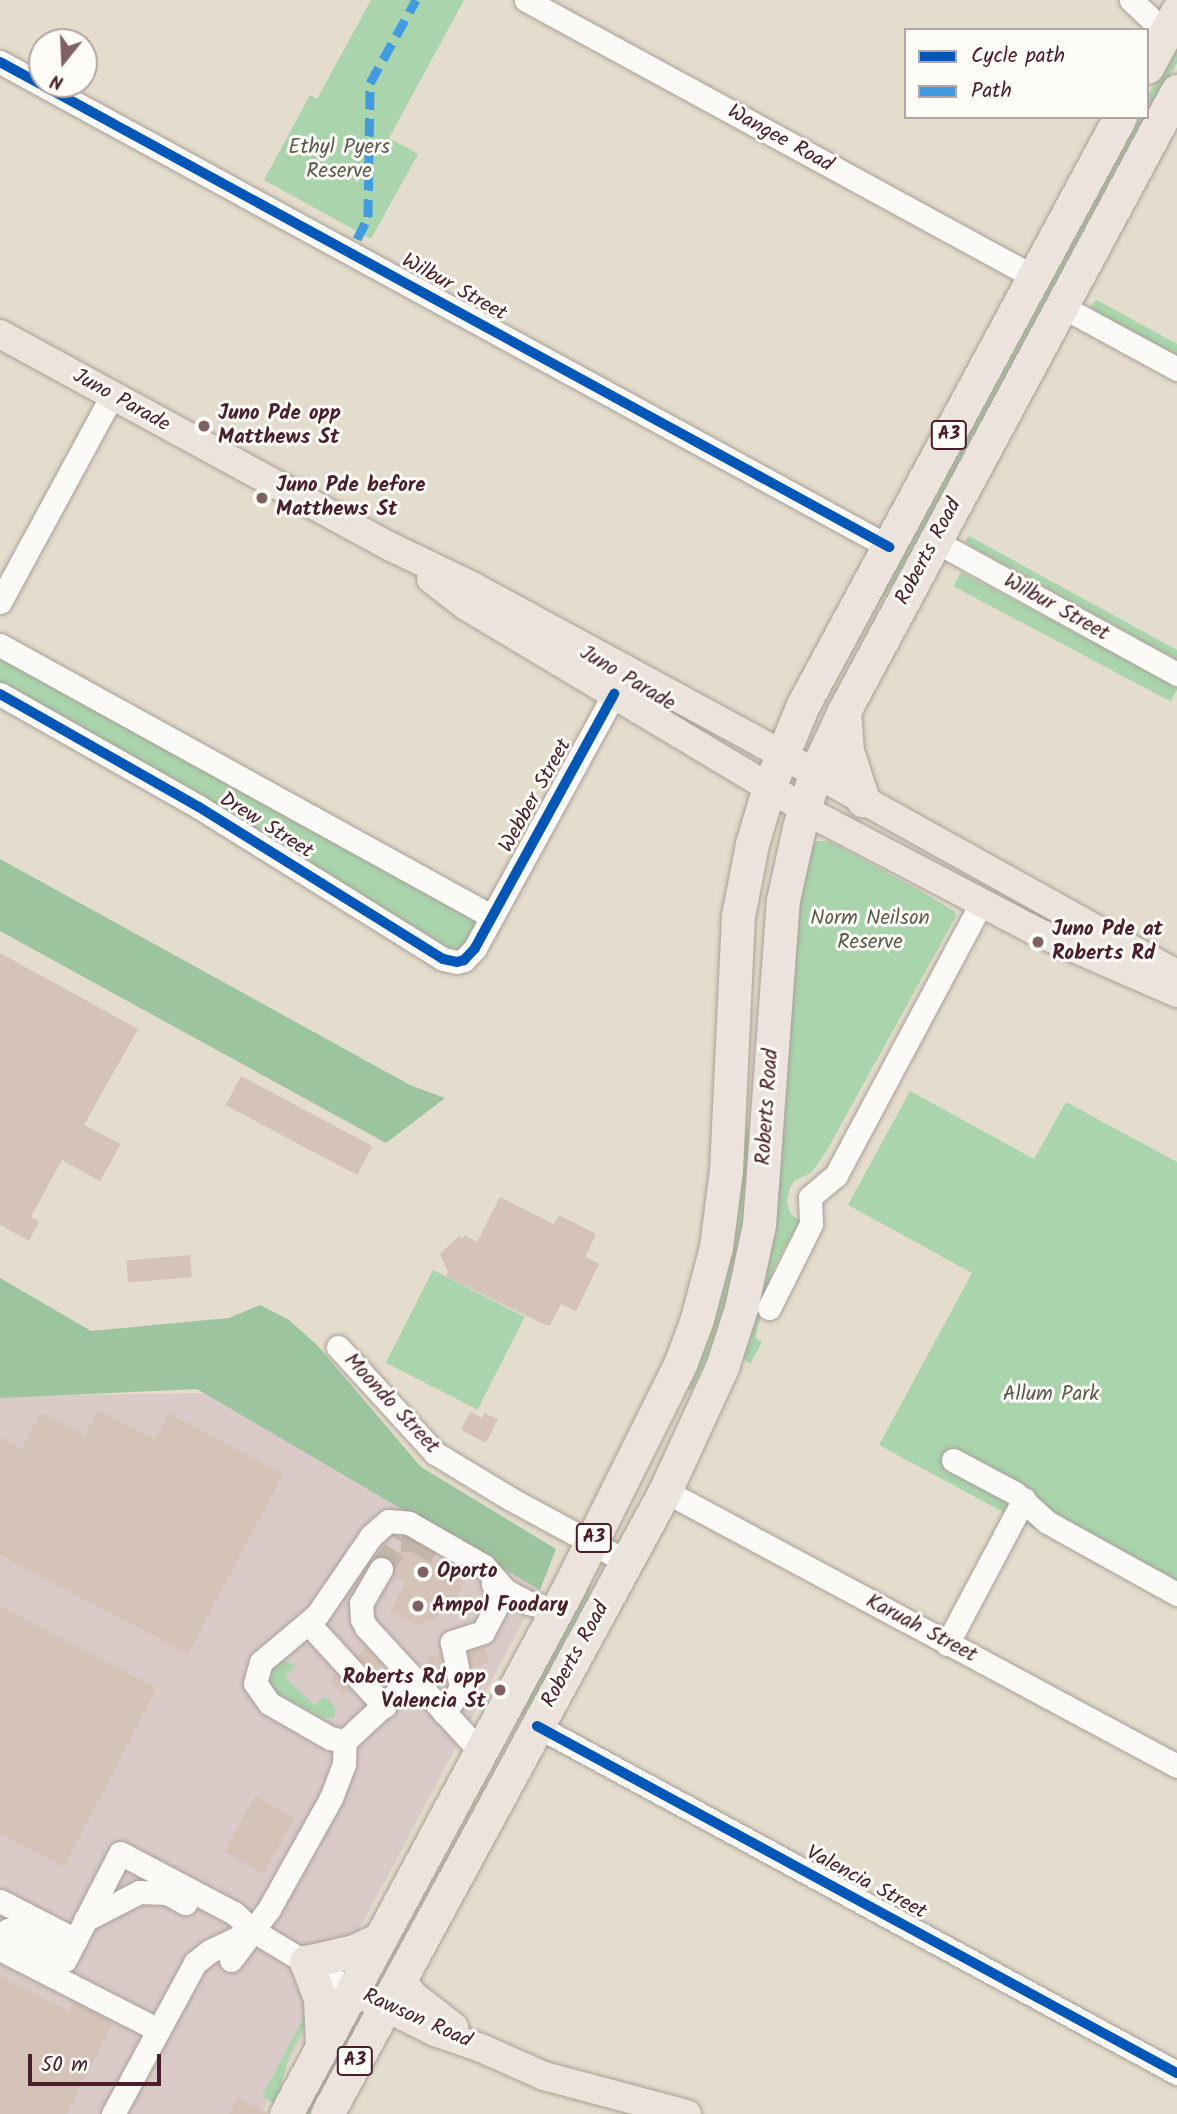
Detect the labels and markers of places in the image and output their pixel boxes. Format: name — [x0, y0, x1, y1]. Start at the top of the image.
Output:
place label: Juno Pde opp Matthews St — [218, 401, 341, 451]
marker: Juno Pde opp Matthews St — [196, 418, 212, 434]
place label: Juno Pde before Matthews St — [276, 473, 426, 523]
marker: Juno Pde before Matthews St — [254, 490, 270, 506]
place label: Juno Pde at Roberts Rd — [1052, 917, 1163, 967]
marker: Juno Pde at Roberts Rd — [1030, 934, 1046, 950]
place label: Oporto — [437, 1559, 498, 1585]
marker: Oporto — [415, 1564, 431, 1580]
place label: Ampol Foodary — [432, 1593, 568, 1619]
marker: Ampol Foodary — [410, 1598, 426, 1614]
place label: Roberts Rd opp Valencia St — [342, 1665, 486, 1715]
marker: Roberts Rd opp Valencia St — [492, 1682, 508, 1698]

